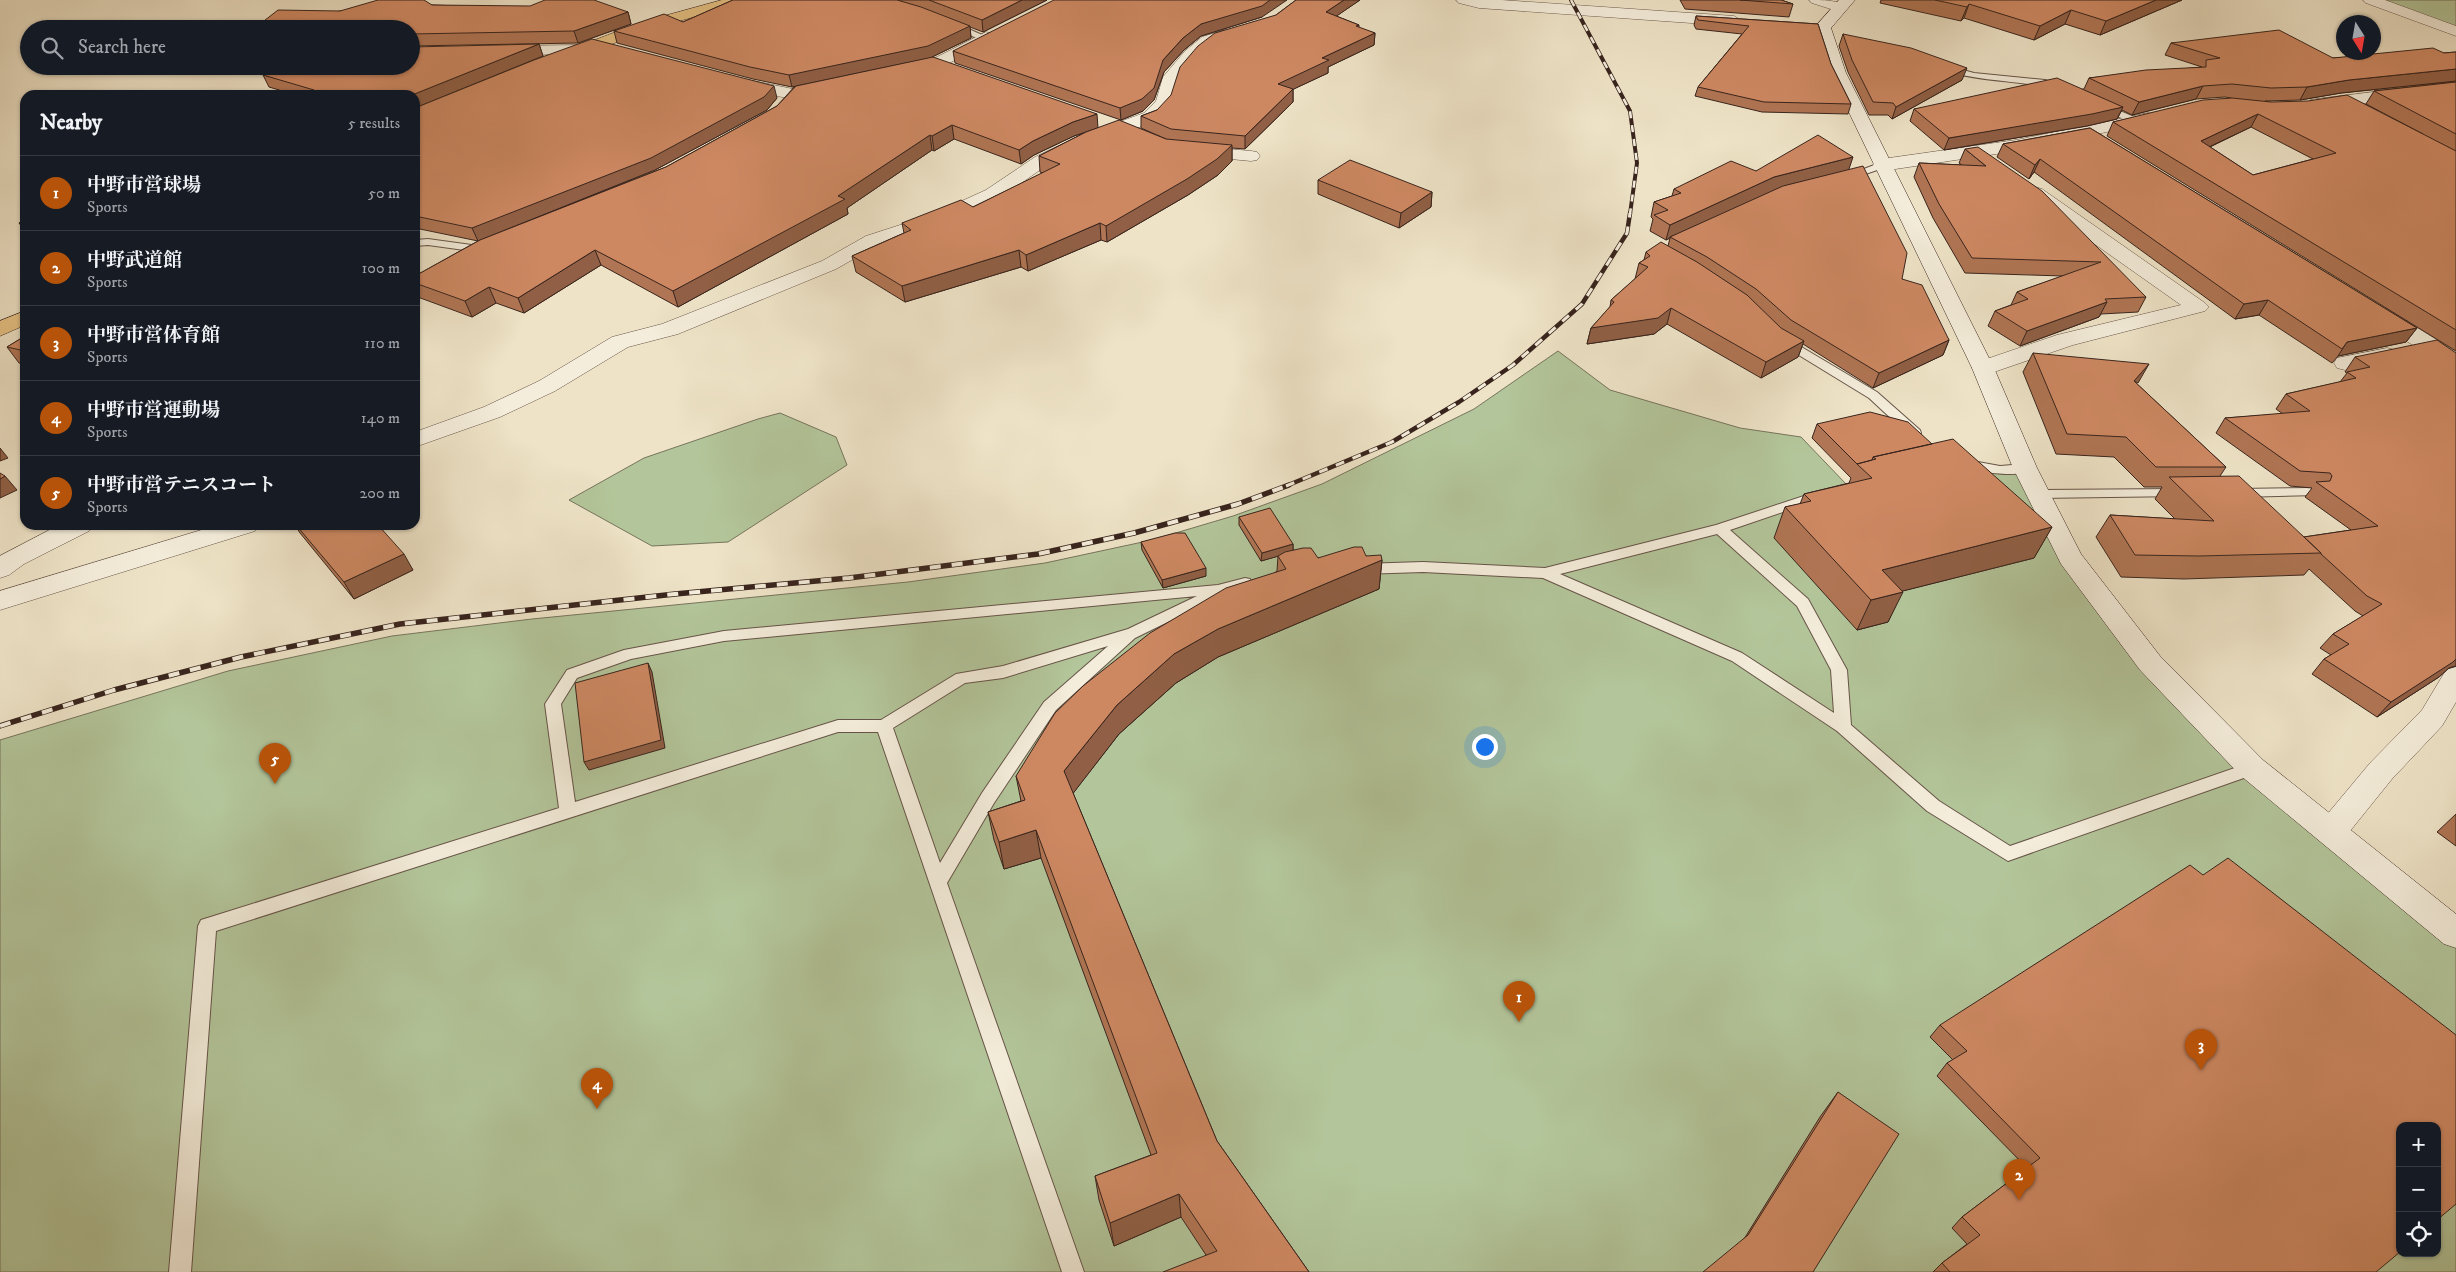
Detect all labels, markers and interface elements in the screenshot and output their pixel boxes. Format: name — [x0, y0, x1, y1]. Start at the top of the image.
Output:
north arrow — [2336, 15, 2381, 60]
search box — [20, 20, 420, 75]
icon: search — [38, 34, 66, 62]
text: Search here — [78, 36, 166, 59]
text: Nearby — [40, 110, 102, 136]
text: 5 results — [348, 113, 400, 133]
text: 中野市営球場 — [87, 174, 201, 197]
text: 1 — [53, 183, 59, 203]
text: 50 m — [368, 183, 400, 203]
text: Sports — [87, 197, 128, 217]
text: 中野武道館 — [87, 249, 182, 272]
text: 2 — [52, 258, 60, 278]
text: 100 m — [362, 258, 400, 278]
text: Sports — [87, 272, 128, 292]
text: 中野市営体育館 — [87, 324, 220, 347]
text: 3 — [53, 333, 59, 353]
text: 110 m — [364, 333, 400, 353]
text: Sports — [87, 347, 128, 367]
text: 中野市営運動場 — [87, 399, 220, 422]
text: 4 — [51, 408, 61, 428]
text: 140 m — [361, 408, 400, 428]
text: Sports — [87, 422, 128, 442]
text: 中野市営テニスコート — [87, 474, 276, 497]
text: 5 — [52, 483, 60, 503]
text: 200 m — [359, 483, 400, 503]
text: Sports — [87, 497, 128, 517]
your location — [1472, 734, 1498, 760]
pin: 5 — [259, 743, 291, 784]
pin: 1 — [1503, 981, 1535, 1022]
pin: 3 — [2185, 1029, 2217, 1070]
pin: 4 — [581, 1068, 613, 1109]
map controls — [2396, 1122, 2441, 1257]
button: + — [2396, 1122, 2441, 1167]
pin: 2 — [2003, 1159, 2035, 1200]
button: − — [2396, 1167, 2441, 1212]
button: locate — [2396, 1212, 2441, 1257]

